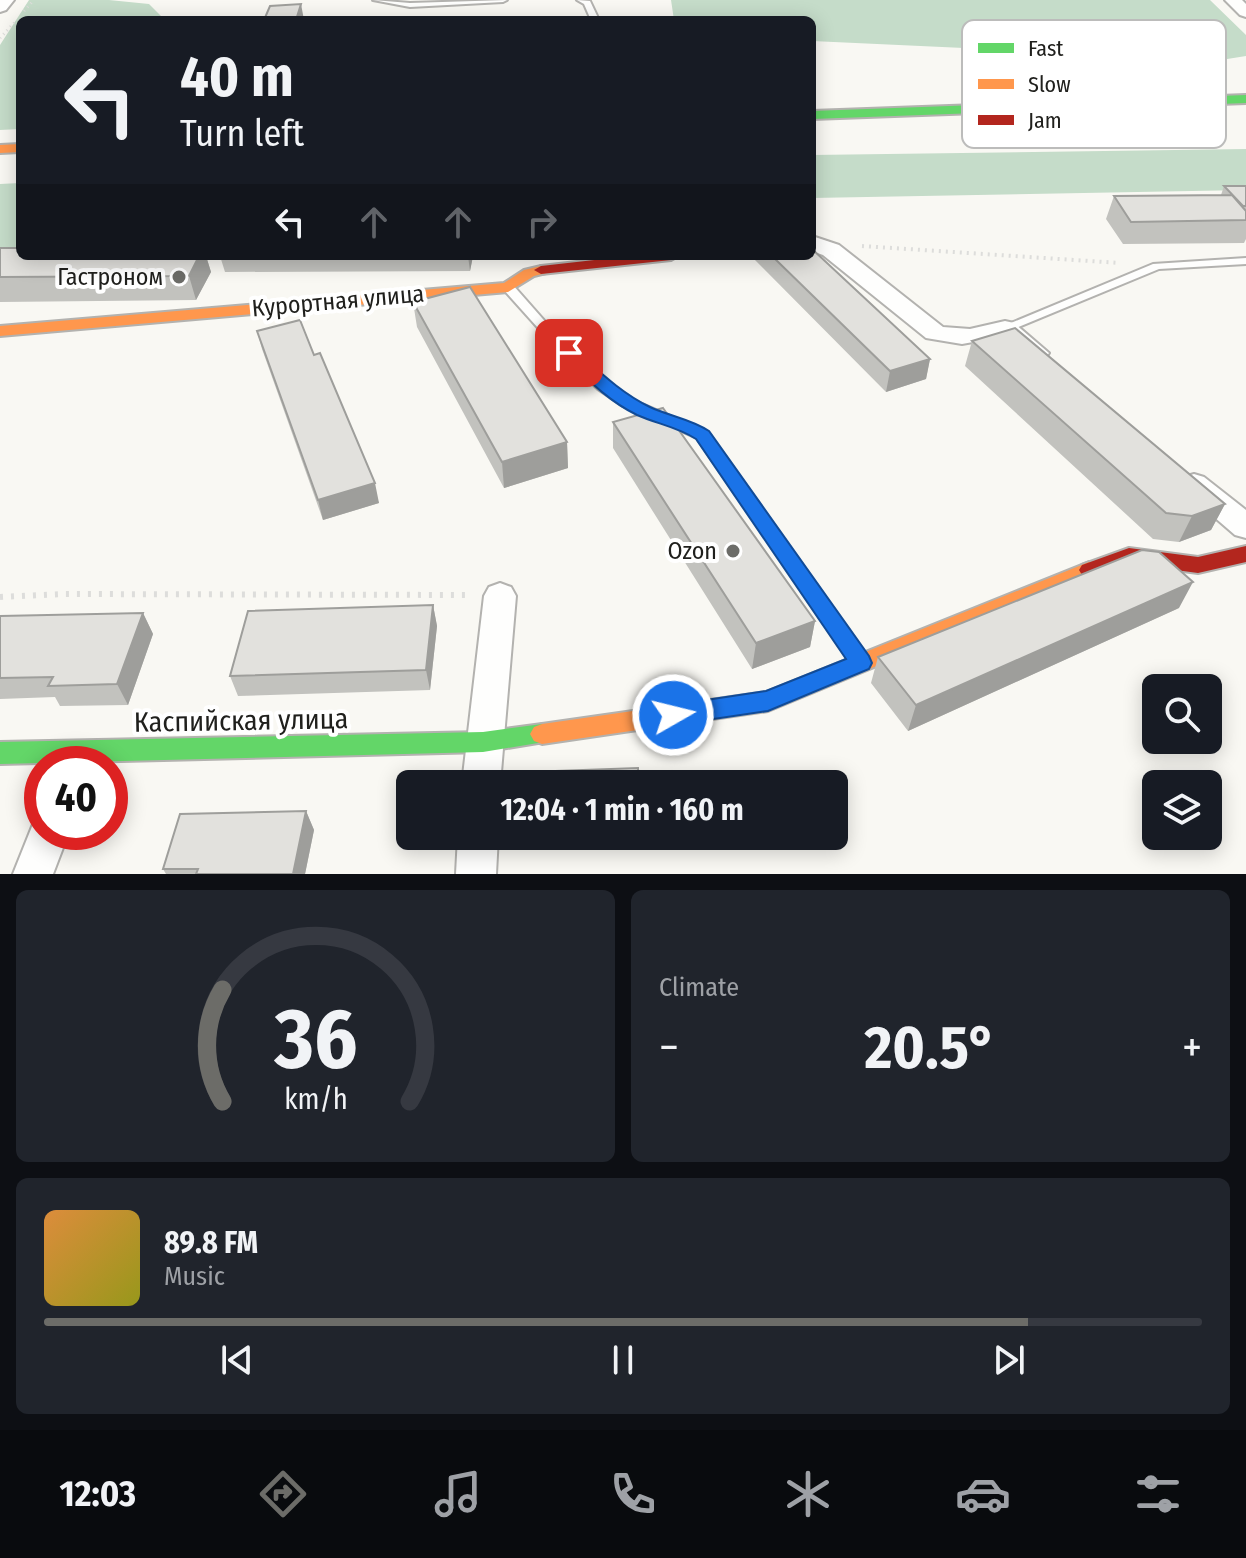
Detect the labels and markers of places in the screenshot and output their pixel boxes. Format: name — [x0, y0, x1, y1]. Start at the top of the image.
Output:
place label: Гастроном — [57, 263, 163, 291]
marker: Гастроном — [170, 268, 188, 286]
pin — [535, 319, 603, 387]
place label: Ozon — [668, 537, 717, 565]
marker: Ozon — [724, 542, 742, 560]

